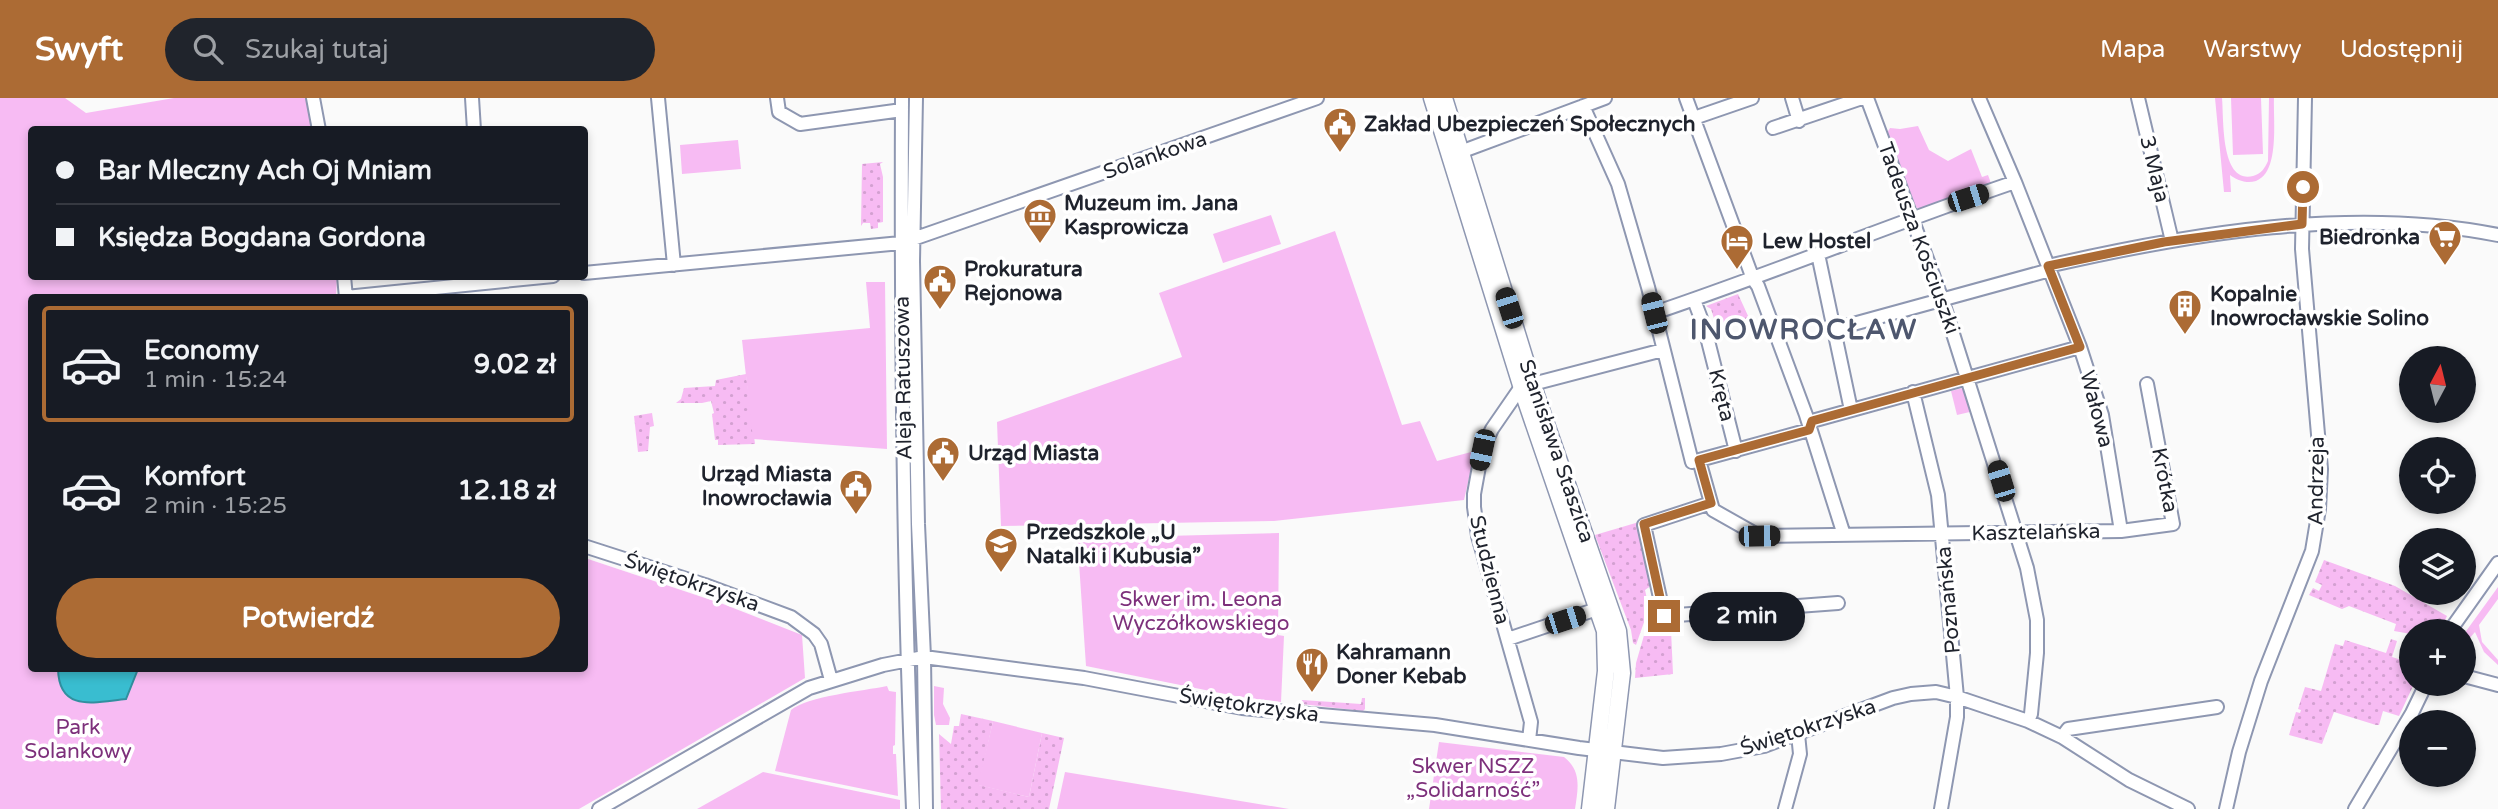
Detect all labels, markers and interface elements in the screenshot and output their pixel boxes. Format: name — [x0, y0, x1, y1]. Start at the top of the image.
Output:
search box — [165, 18, 655, 81]
text: Swyft — [35, 30, 123, 69]
icon: search — [189, 30, 227, 68]
text: Szukaj tutaj — [245, 34, 389, 65]
text: Mapa — [2100, 35, 2165, 64]
text: Warstwy — [2203, 35, 2302, 64]
text: Udostępnij — [2340, 35, 2463, 64]
public building icon: Zakład Ubezpieczeń Społecznych — [1321, 105, 1359, 154]
place label: Zakład Ubezpieczeń Społecznych — [1364, 112, 1695, 137]
street label: Solankowa — [1100, 126, 1210, 185]
street label: 3 Maja — [2134, 133, 2175, 205]
street label: Tadeusza Kościuszki — [1872, 139, 1965, 337]
text: Bar Mleczny Ach Oj Mniam — [98, 155, 432, 186]
route start — [2287, 171, 2319, 203]
car — [1945, 182, 1992, 214]
place label: Muzeum im. Jana Kasprowicza — [1064, 191, 1238, 240]
museum icon: Muzeum im. Jana Kasprowicza — [1021, 196, 1059, 245]
supermarket icon: Biedronka — [2426, 218, 2464, 267]
text: Księdza Bogdana Gordona — [98, 222, 426, 253]
hotel icon: Lew Hostel — [1718, 222, 1756, 271]
place label: Biedronka — [2319, 225, 2420, 250]
place label: Lew Hostel — [1762, 229, 1871, 254]
place label: Prokuratura Rejonowa — [964, 257, 1083, 306]
public building icon: Prokuratura Rejonowa — [921, 262, 959, 311]
place label: Kopalnie Inowrocławskie Solino — [2210, 282, 2429, 331]
car — [1493, 285, 1526, 331]
building icon: Kopalnie Inowrocławskie Solino — [2166, 287, 2204, 336]
car — [1639, 290, 1670, 336]
street label: Aleja Ratuszowa — [890, 296, 917, 460]
district label: INOWROCŁAW — [1690, 313, 1918, 347]
icon: car — [60, 333, 123, 396]
text: Economy — [144, 335, 259, 366]
north arrow — [2399, 346, 2476, 424]
map controls — [2399, 346, 2476, 787]
text: 9.02 zł — [474, 349, 556, 380]
street label: Stanisława Staszica — [1513, 356, 1600, 546]
text: 1 min · 15:24 — [144, 366, 287, 394]
street label: Kręta — [1703, 366, 1740, 424]
street label: Wałowa — [2074, 368, 2119, 450]
car — [1468, 427, 1497, 473]
public building icon: Urząd Miasta — [924, 434, 962, 483]
street label: Andrzeja — [2303, 436, 2330, 526]
button: locate — [2399, 437, 2476, 514]
place label: Urząd Miasta — [968, 441, 1099, 466]
street label: Krótka — [2146, 446, 2183, 515]
car — [1985, 458, 2018, 504]
icon: car — [60, 459, 123, 522]
text: Komfort — [144, 461, 246, 492]
place label: Urząd Miasta Inowrocławia — [701, 462, 832, 511]
public building icon: Urząd Miasta Inowrocławia — [837, 467, 875, 516]
text: 12.18 zł — [457, 475, 556, 506]
text: 2 min · 15:25 — [144, 492, 287, 520]
street label: Studzienna — [1464, 513, 1515, 627]
street label: Kasztelańska — [1971, 519, 2101, 546]
place label: Przedszkole „U Natalki i Kubusia” — [1026, 520, 1201, 569]
school or university icon: Przedszkole „U Natalki i Kubusia” — [982, 525, 1020, 574]
car — [1738, 525, 1781, 547]
button: layers — [2399, 528, 2476, 605]
street label: Poznańska — [1931, 545, 1966, 655]
street label: Świętokrzyska — [621, 548, 763, 617]
button: Potwierdź — [56, 578, 560, 658]
park label: Skwer im. Leona Wyczółkowskiego — [1112, 587, 1290, 636]
callout: 2 min — [1688, 592, 1804, 640]
route end — [1648, 600, 1680, 632]
text: 2 min — [1716, 602, 1778, 630]
car — [1542, 604, 1589, 636]
button: + — [2399, 619, 2476, 696]
place label: Kahramann Doner Kebab — [1336, 640, 1467, 689]
restaurant icon: Kahramann Doner Kebab — [1293, 645, 1331, 694]
street label: Świętokrzyska — [1177, 683, 1320, 728]
street label: Świętokrzyska — [1737, 694, 1879, 761]
button: − — [2399, 710, 2476, 787]
park label: Park Solankowy — [24, 715, 132, 764]
park label: Skwer NSZZ „Solidarność” — [1406, 754, 1540, 803]

